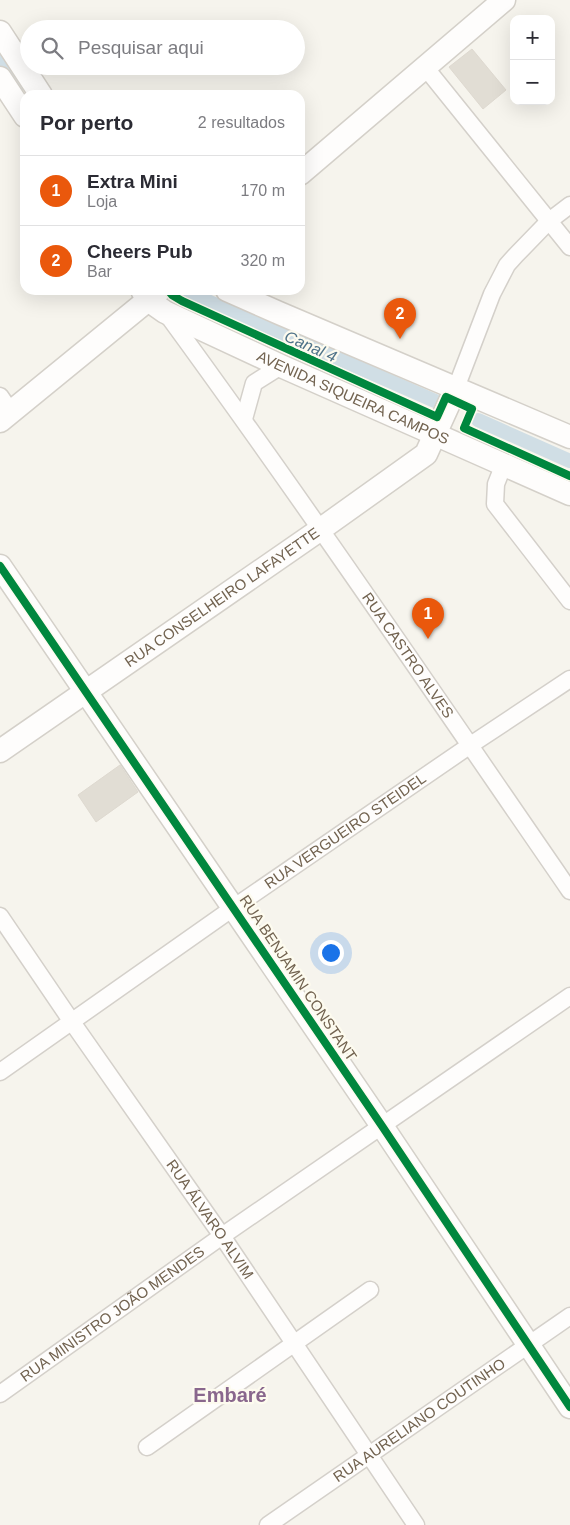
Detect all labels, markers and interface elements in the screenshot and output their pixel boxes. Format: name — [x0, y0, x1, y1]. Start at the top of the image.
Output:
map controls — [510, 15, 555, 105]
button: + — [510, 15, 555, 60]
search box — [20, 20, 305, 75]
icon: search — [38, 34, 66, 62]
text: Pesquisar aqui — [78, 37, 204, 58]
button: − — [510, 60, 555, 105]
text: Por perto — [40, 111, 133, 134]
text: 2 resultados — [198, 114, 285, 131]
text: Extra Mini — [87, 171, 178, 192]
text: 1 — [52, 182, 60, 199]
text: 170 m — [241, 182, 285, 199]
text: Loja — [87, 193, 117, 210]
text: Cheers Pub — [87, 241, 193, 262]
text: 2 — [52, 252, 60, 269]
text: 320 m — [241, 252, 285, 269]
text: Bar — [87, 263, 112, 280]
pin: 2 — [384, 298, 416, 339]
water label: Canal 4 — [282, 327, 340, 365]
street label: AVENIDA SIQUEIRA CAMPOS — [254, 347, 452, 447]
street label: RUA CONSELHEIRO LAFAYETTE — [121, 524, 322, 670]
street label: RUA CASTRO ALVES — [359, 589, 457, 721]
pin: 1 — [412, 598, 444, 639]
street label: RUA VERGUEIRO STEIDEL — [261, 769, 429, 892]
street label: RUA BENJAMIN CONSTANT — [236, 892, 360, 1064]
your location — [318, 940, 344, 966]
street label: RUA ÁLVARO ALVIM — [163, 1156, 257, 1282]
street label: RUA MINISTRO JOÃO MENDES — [17, 1242, 207, 1385]
street label: RUA AURELIANO COUTINHO — [330, 1354, 508, 1485]
district label: Embaré — [193, 1384, 267, 1406]

